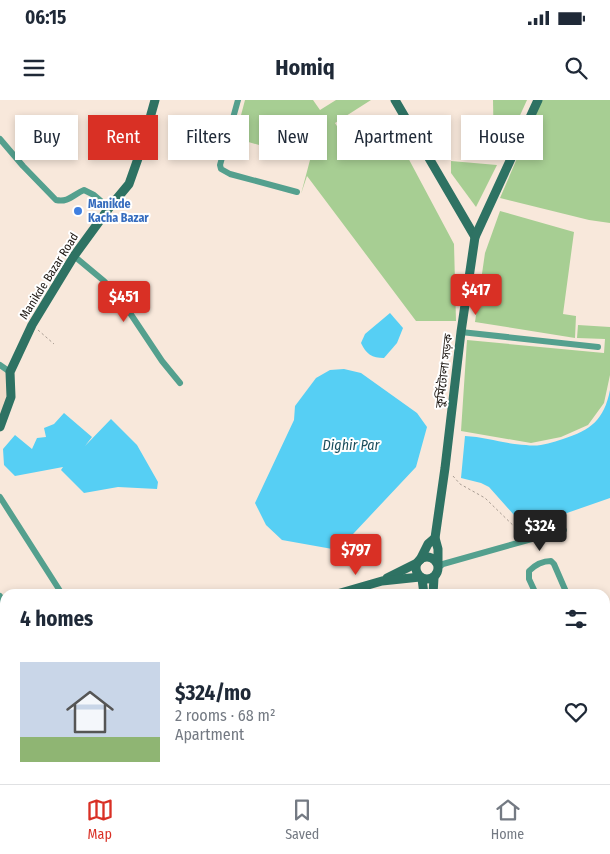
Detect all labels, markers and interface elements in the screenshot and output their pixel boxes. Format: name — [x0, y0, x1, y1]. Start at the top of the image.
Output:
text: 06:15 — [25, 6, 66, 29]
icon: menu — [20, 54, 48, 82]
text: Homiq — [275, 54, 335, 81]
icon: search — [562, 54, 590, 82]
chip: Buy — [15, 115, 78, 160]
chip: Rent — [88, 115, 158, 160]
chip: Filters — [168, 115, 249, 160]
chip: New — [259, 115, 327, 160]
chip: Apartment — [337, 115, 451, 160]
chip: House — [461, 115, 543, 160]
place label: Manikde Kacha Bazar — [88, 197, 149, 225]
marker: Manikde Kacha Bazar — [72, 205, 84, 217]
street label: Manikde Bazar Road — [17, 230, 81, 322]
pin: $417 — [446, 274, 506, 316]
pin: $451 — [94, 280, 154, 323]
text: $417 — [462, 280, 490, 299]
text: $451 — [109, 287, 139, 306]
street label: কুর্মিটোলা সড়ক — [431, 333, 457, 410]
water label: Dighir Par — [323, 437, 381, 454]
pin: $324 — [510, 510, 570, 552]
text: $324 — [525, 516, 555, 535]
pin: $797 — [326, 534, 386, 576]
text: $797 — [341, 540, 371, 559]
icon: filters — [562, 605, 590, 633]
text: 4 homes — [20, 606, 93, 632]
text: $324/mo — [175, 680, 251, 706]
icon: home — [60, 682, 120, 742]
icon: heart — [562, 698, 590, 726]
text: 2 rooms · 68 m² — [175, 706, 276, 725]
text: Apartment — [175, 725, 244, 744]
tab: Map — [86, 796, 114, 843]
tab: Saved — [285, 796, 319, 843]
tab: Home — [491, 796, 524, 843]

